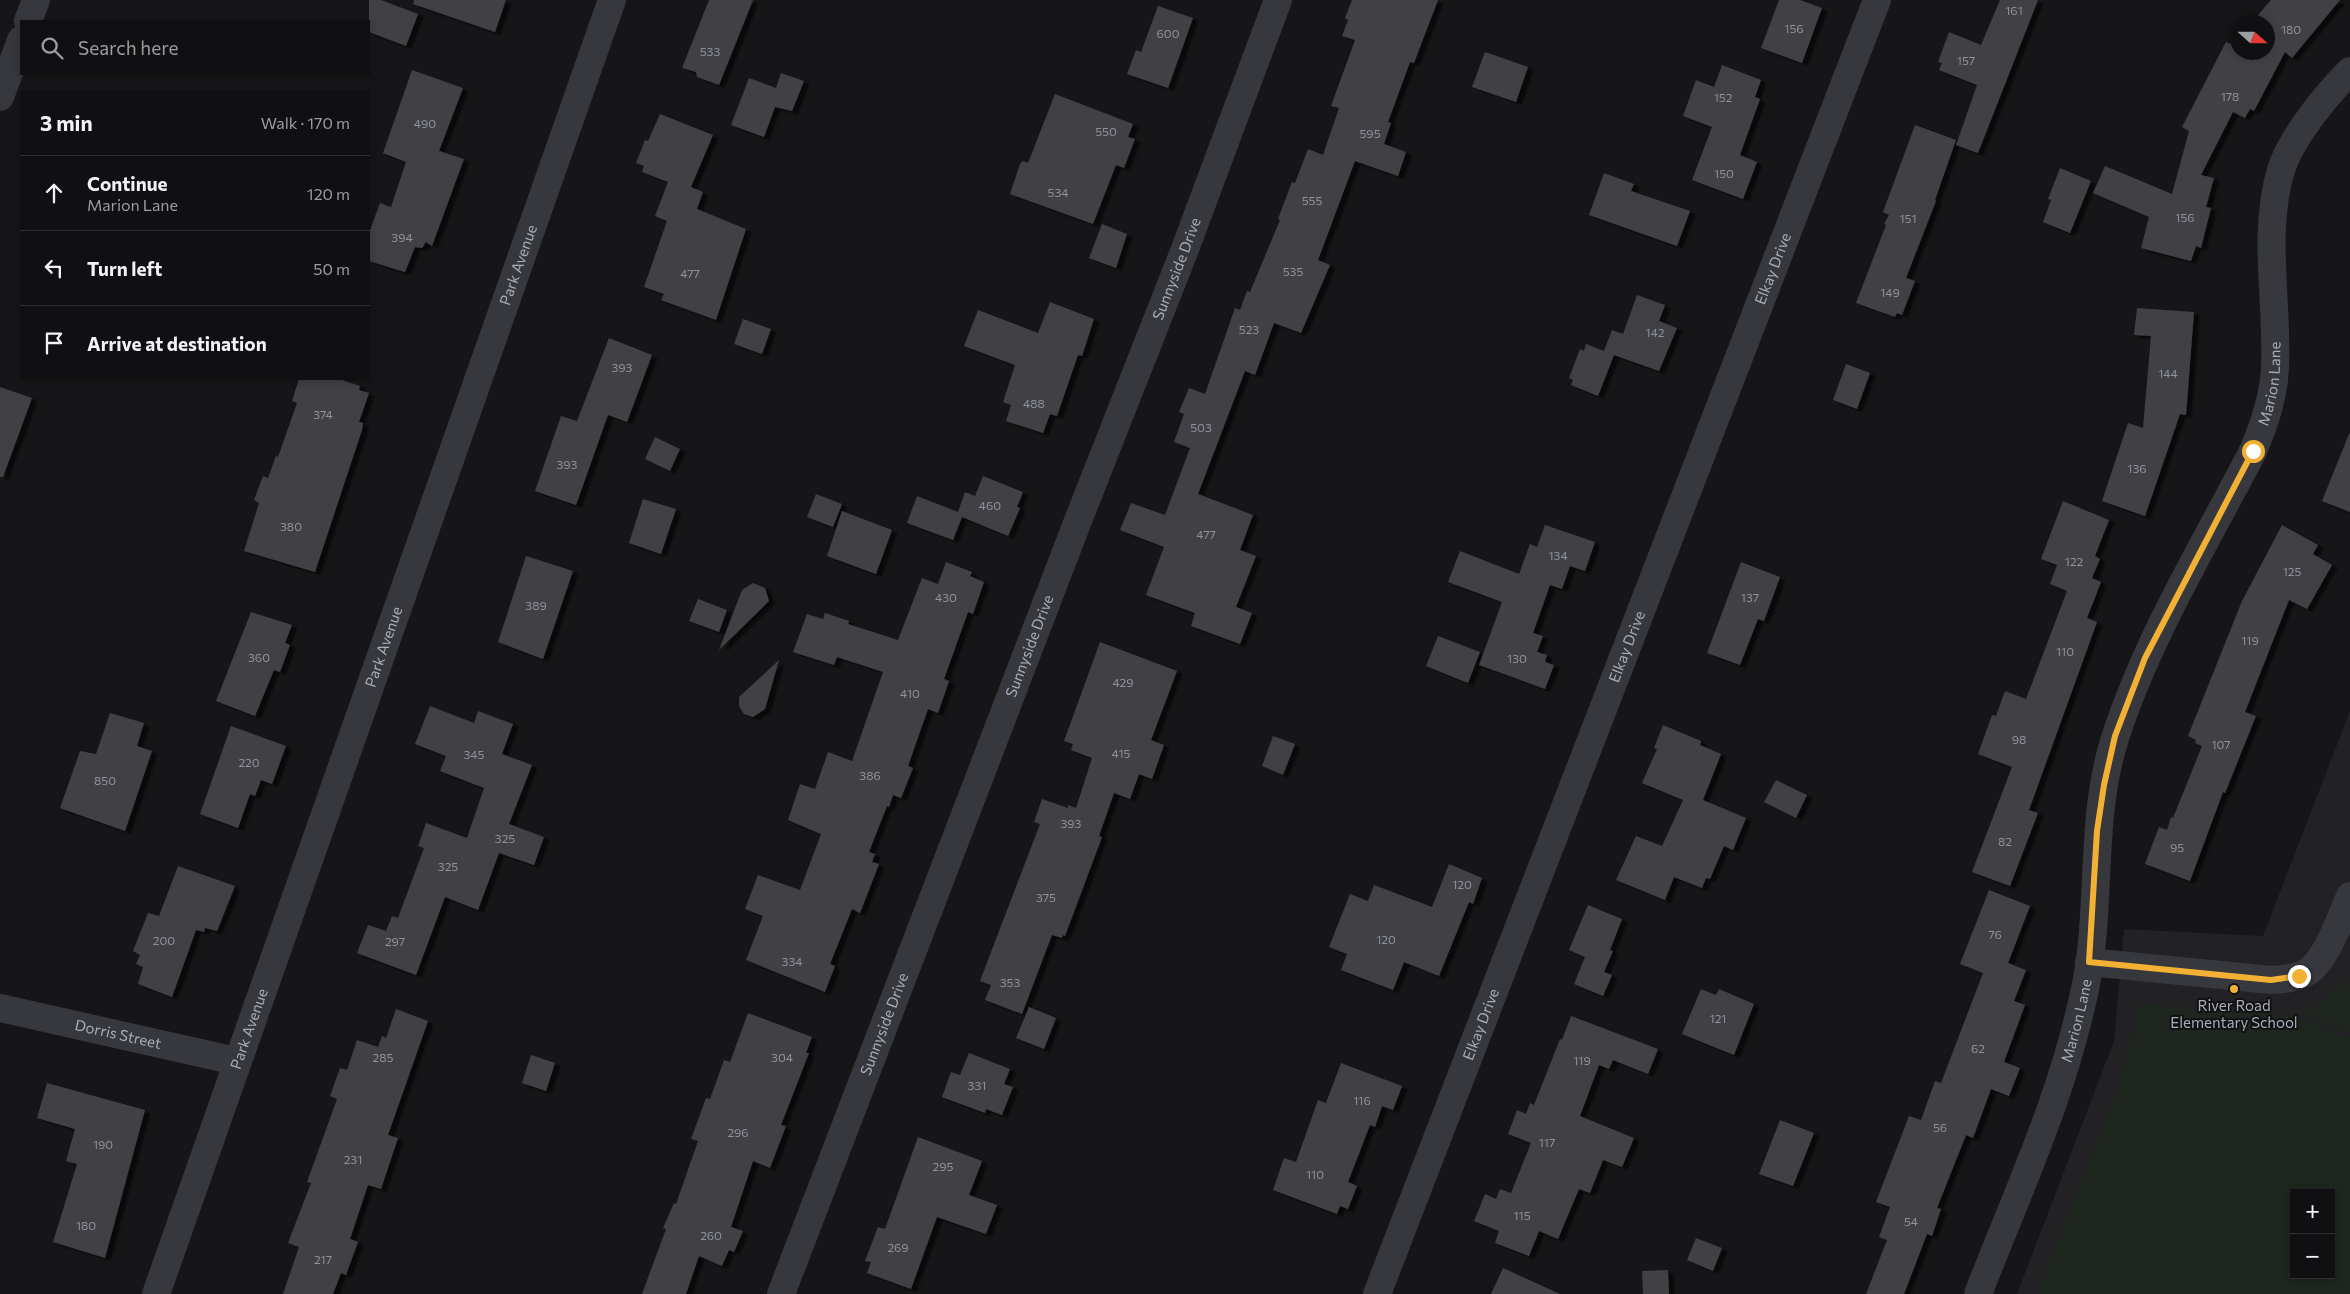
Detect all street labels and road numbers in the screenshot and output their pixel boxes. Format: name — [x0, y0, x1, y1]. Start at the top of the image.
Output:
street label: Sunnyside Drive — [1148, 215, 1204, 322]
street label: Park Avenue — [495, 222, 540, 307]
street label: Elkay Drive — [1750, 230, 1794, 307]
street label: Marion Lane — [2254, 341, 2283, 428]
street label: Sunnyside Drive — [1001, 592, 1057, 700]
street label: Park Avenue — [361, 604, 406, 689]
street label: Elkay Drive — [1604, 608, 1648, 685]
street label: Sunnyside Drive — [856, 970, 912, 1078]
street label: Marion Lane — [2057, 977, 2095, 1064]
street label: Park Avenue — [226, 986, 271, 1071]
street label: Elkay Drive — [1458, 986, 1502, 1063]
street label: Dorris Street — [73, 1015, 163, 1052]

